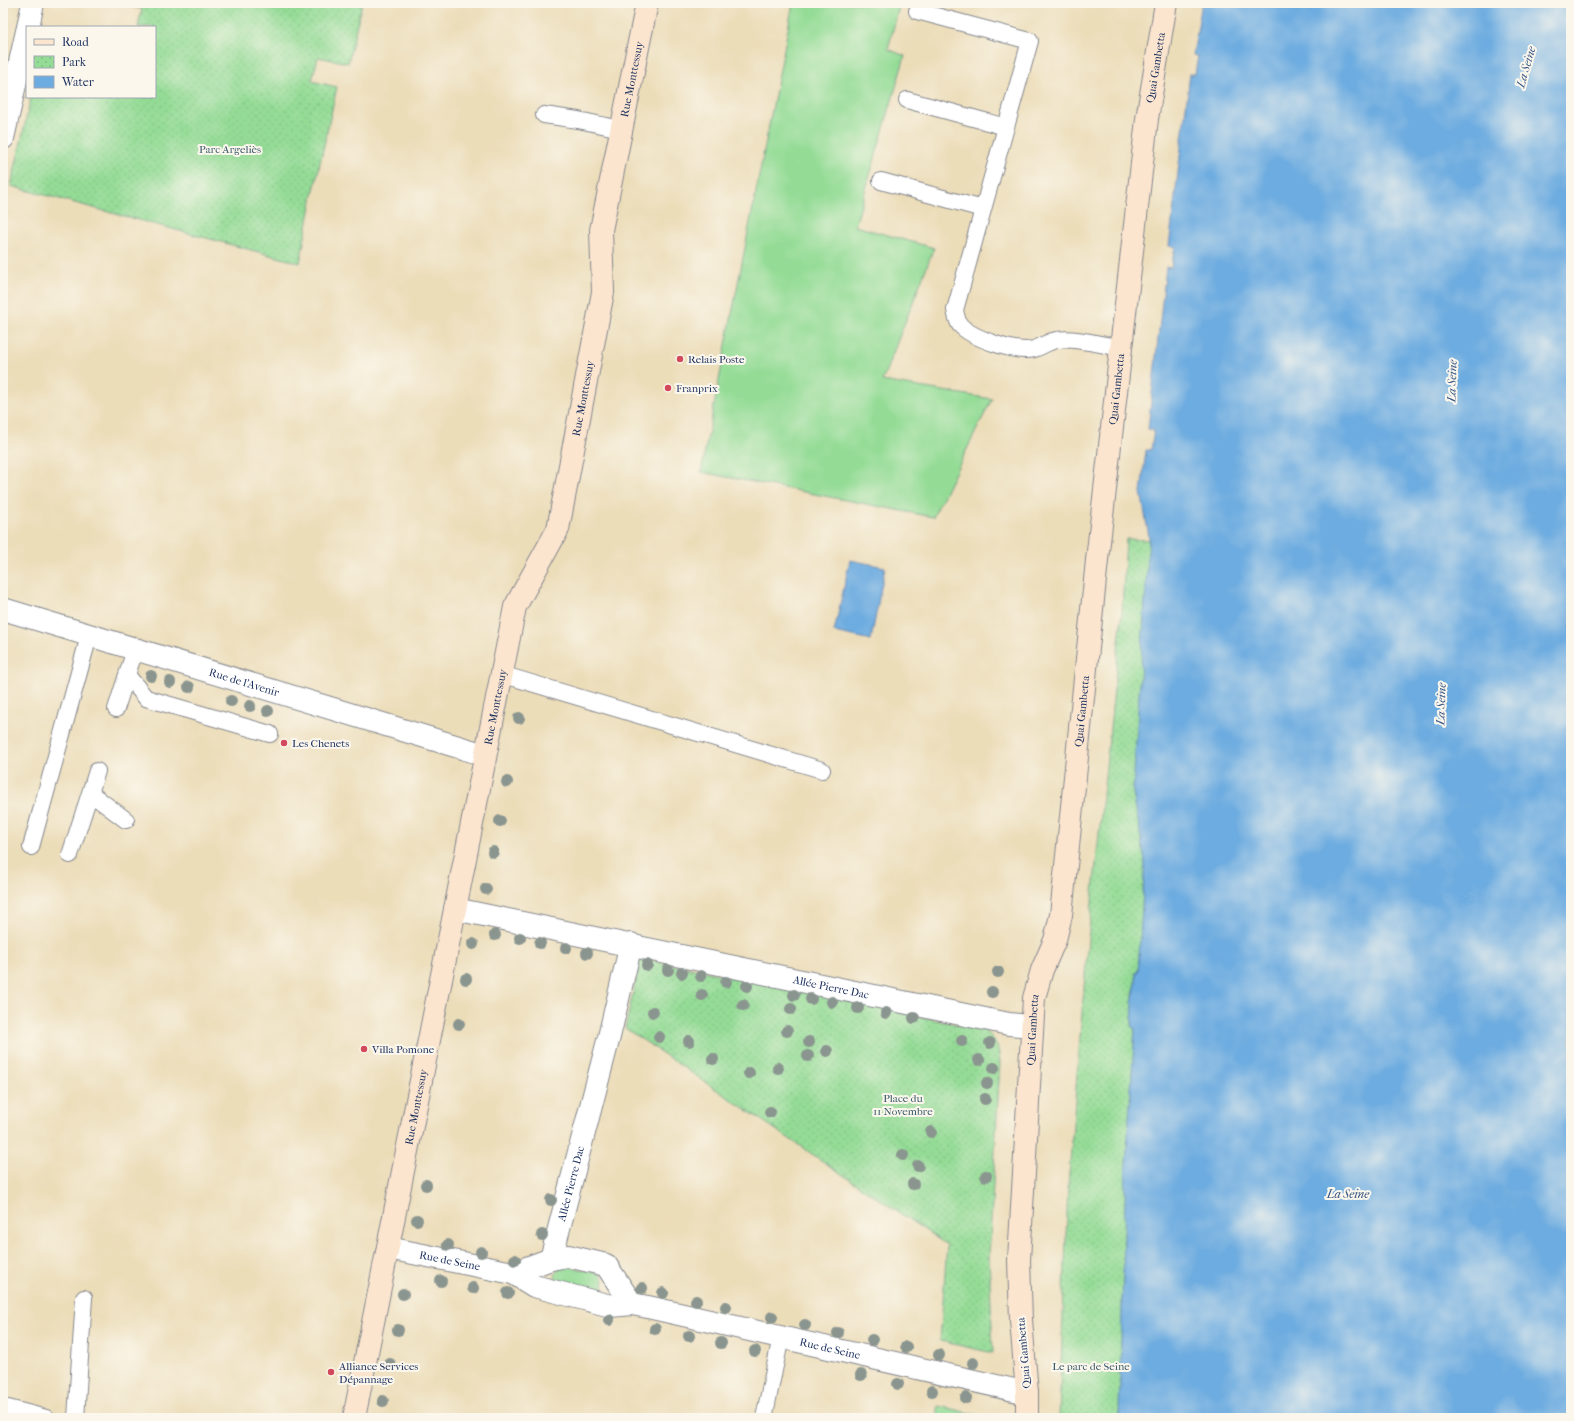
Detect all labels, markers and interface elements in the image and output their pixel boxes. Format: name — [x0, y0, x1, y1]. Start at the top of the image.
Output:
legend — [26, 26, 156, 98]
street label: Quai Gambetta — [1143, 30, 1168, 104]
text: Road — [62, 35, 89, 49]
street label: Rue Monttessuy — [618, 39, 646, 118]
water label: La Seine — [1513, 44, 1539, 90]
text: Park — [62, 55, 87, 69]
text: Water — [61, 75, 95, 89]
park label: Parc Argeliès — [199, 143, 261, 156]
street label: Quai Gambetta — [1106, 352, 1127, 425]
place label: Relais Poste — [688, 353, 745, 366]
marker: Relais Poste — [675, 354, 685, 364]
street label: Rue Monttessuy — [569, 358, 597, 437]
water label: La Seine — [1444, 358, 1460, 403]
place label: Franprix — [676, 382, 718, 395]
marker: Franprix — [663, 383, 673, 393]
street label: Rue de l'Avenir — [208, 665, 281, 699]
street label: Rue Monttessuy — [481, 667, 509, 746]
street label: Quai Gambetta — [1072, 674, 1092, 748]
water label: La Seine — [1433, 681, 1449, 726]
place label: Les Chenets — [292, 737, 349, 750]
marker: Les Chenets — [279, 738, 289, 748]
street label: Allée Pierre Dac — [791, 973, 870, 1001]
street label: Quai Gambetta — [1024, 991, 1042, 1066]
place label: Villa Pomone — [371, 1043, 435, 1056]
marker: Villa Pomone — [359, 1044, 369, 1054]
street label: Rue Monttessuy — [402, 1067, 430, 1146]
park label: Place du 11 Novembre — [873, 1092, 933, 1118]
street label: Allée Pierre Dac — [554, 1144, 587, 1223]
water label: La Seine — [1326, 1187, 1370, 1201]
street label: Rue de Seine — [418, 1248, 482, 1273]
street label: Quai Gambetta — [1014, 1316, 1034, 1389]
street label: Rue de Seine — [798, 1335, 862, 1362]
place label: Alliance Services Dépannage — [338, 1360, 418, 1386]
park label: Le parc de Seine — [1052, 1360, 1130, 1373]
marker: Alliance Services Dépannage — [326, 1367, 336, 1377]

